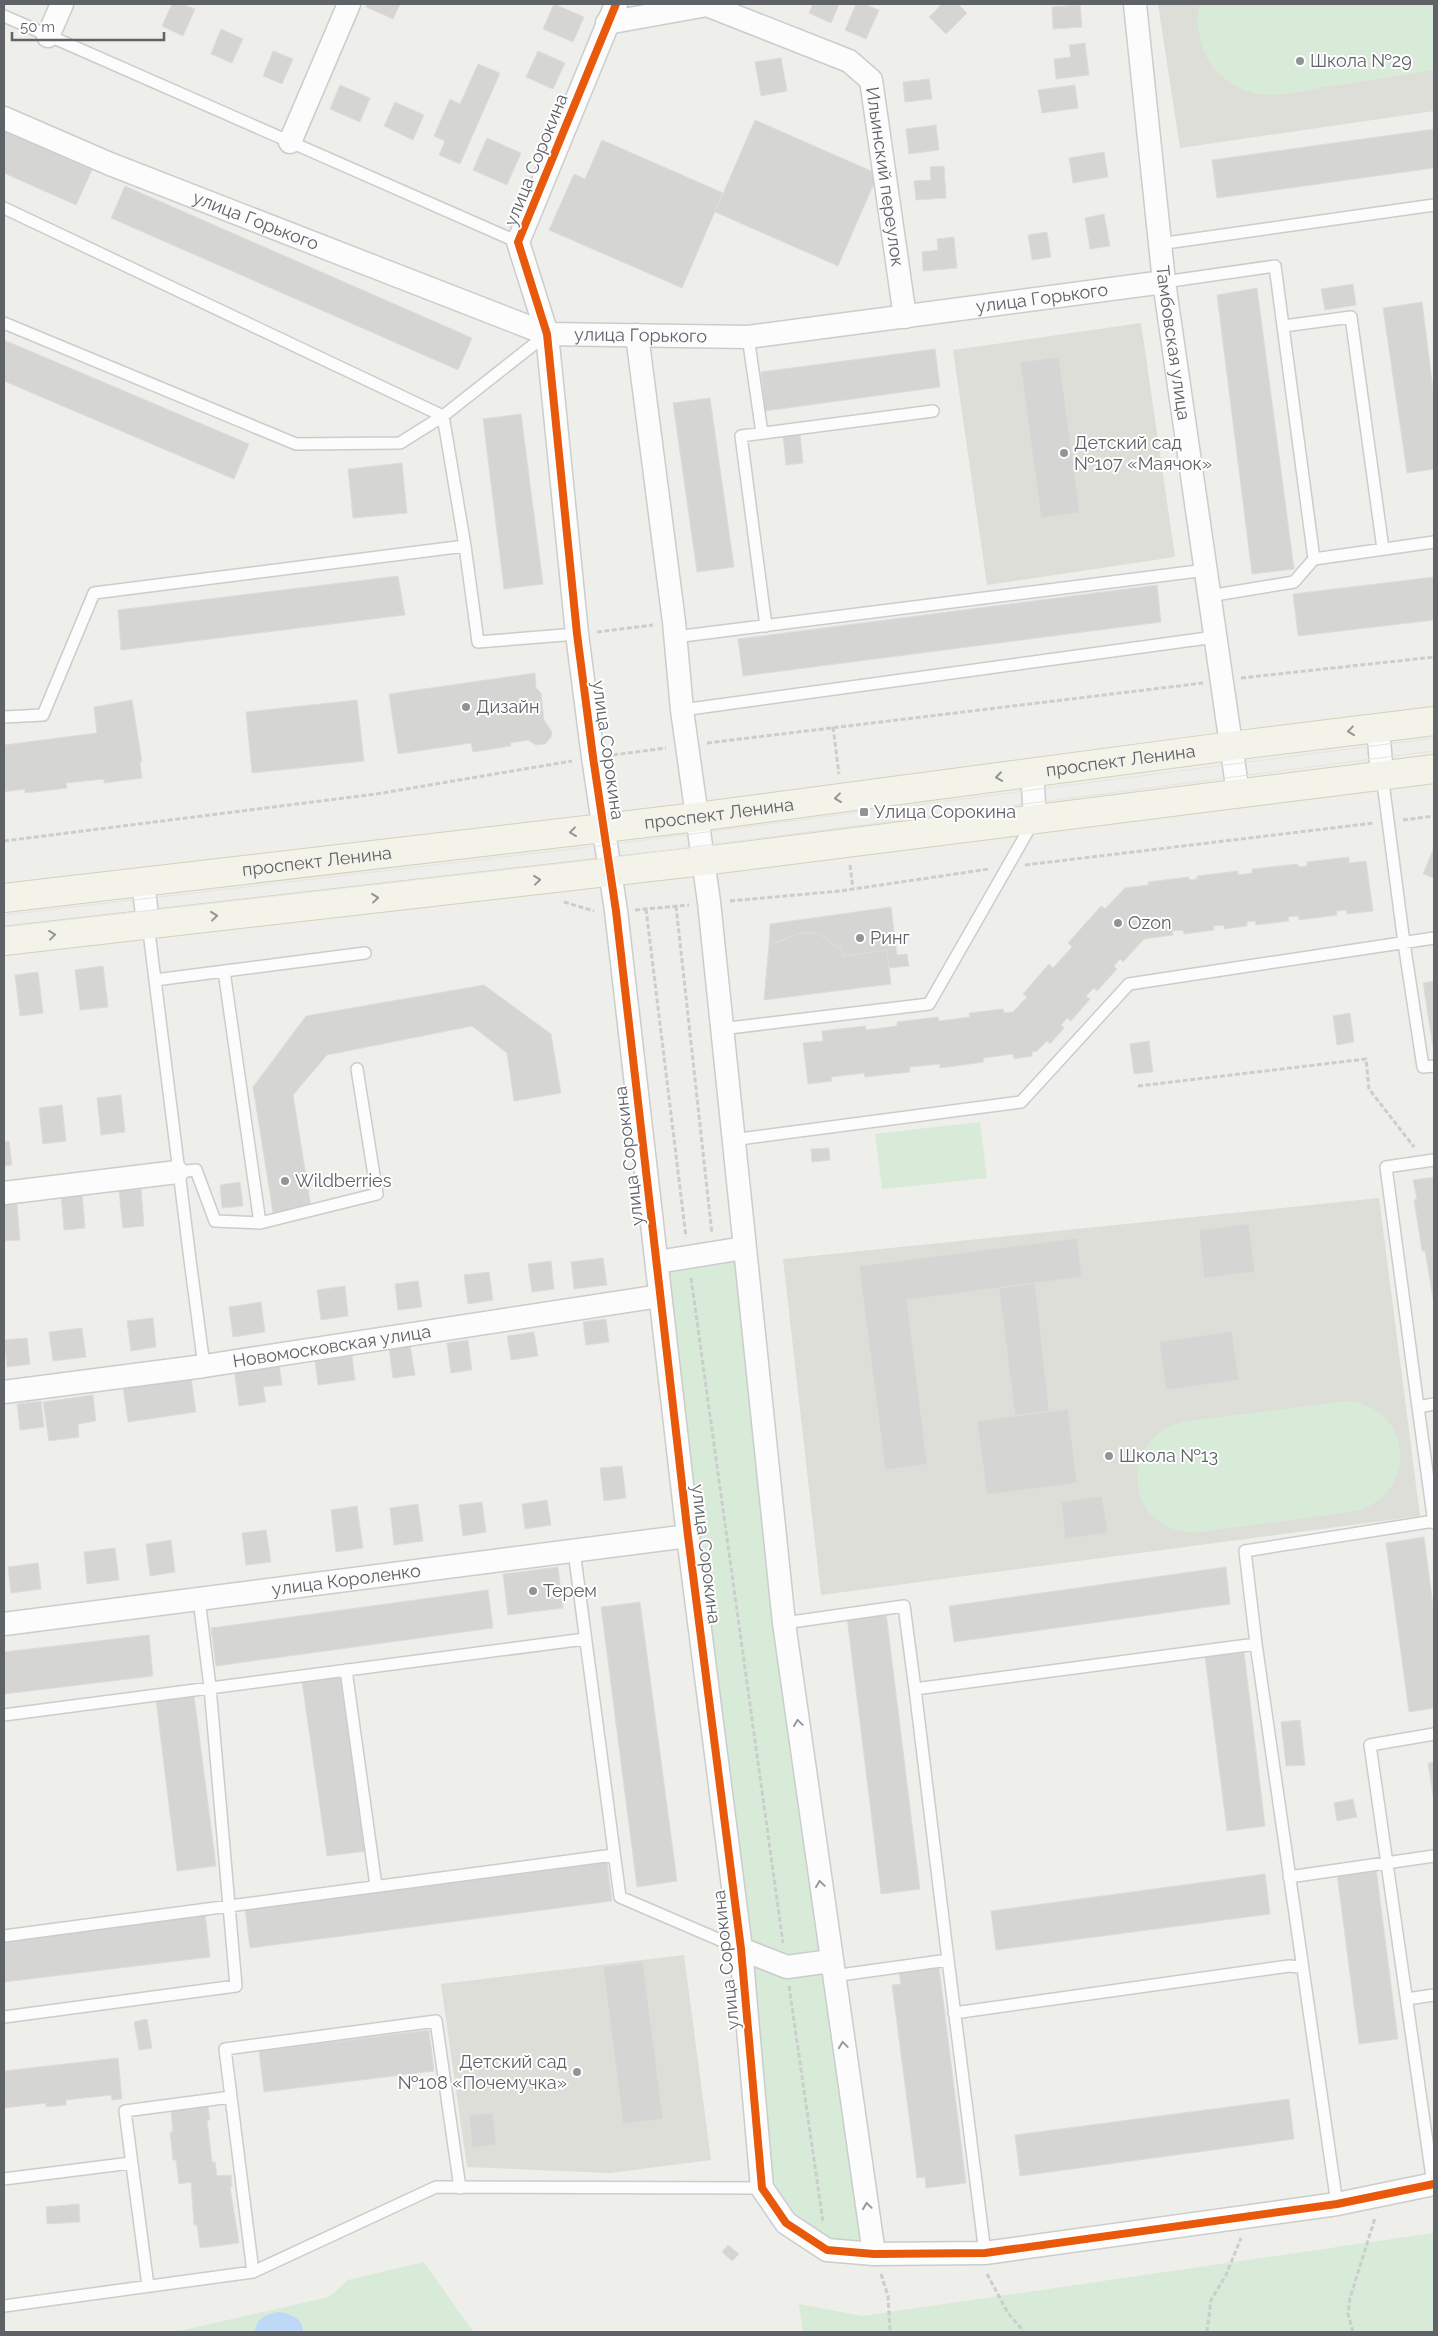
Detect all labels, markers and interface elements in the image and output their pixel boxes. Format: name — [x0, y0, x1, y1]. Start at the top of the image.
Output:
scale bar — [12, 10, 165, 42]
text: 50 m — [20, 18, 55, 36]
place label: Школа №29 — [1310, 50, 1412, 71]
marker: Школа №29 — [1294, 55, 1306, 67]
street label: Ильинский переулок — [862, 85, 909, 268]
street label: улица Сорокина — [499, 91, 572, 229]
street label: улица Горького — [190, 186, 322, 254]
street label: Тамбовская улица — [1152, 264, 1195, 422]
street label: улица Горького — [975, 278, 1110, 317]
street label: улица Горького — [574, 323, 708, 346]
place label: Детский сад №107 «Маячок» — [1074, 432, 1212, 474]
marker: Детский сад №107 «Маячок» — [1058, 447, 1070, 459]
street label: улица Сорокина — [588, 679, 629, 821]
place label: Дизайн — [476, 696, 539, 717]
marker: Дизайн — [460, 701, 472, 713]
one-way arrow — [1347, 725, 1355, 736]
street label: проспект Ленина — [1045, 740, 1196, 781]
one-way arrow — [995, 771, 1003, 781]
one-way arrow — [834, 792, 842, 803]
street label: проспект Ленина — [643, 793, 795, 833]
place label: Улица Сорокина — [874, 801, 1016, 822]
marker: Улица Сорокина — [858, 806, 870, 818]
one-way arrow — [568, 826, 576, 837]
street label: проспект Ленина — [241, 842, 393, 880]
one-way arrow — [533, 875, 541, 886]
one-way arrow — [371, 893, 379, 904]
one-way arrow — [210, 911, 218, 922]
place label: Ozon — [1128, 912, 1171, 933]
marker: Ozon — [1112, 917, 1124, 929]
place label: Ринг — [870, 927, 910, 948]
one-way arrow — [48, 930, 56, 941]
marker: Ринг — [854, 932, 866, 944]
street label: улица Сорокина — [610, 1085, 648, 1227]
place label: Wildberries — [295, 1170, 392, 1191]
marker: Wildberries — [279, 1175, 291, 1187]
street label: Новомосковская улица — [231, 1320, 432, 1371]
place label: Школа №13 — [1119, 1445, 1218, 1466]
marker: Школа №13 — [1103, 1450, 1115, 1462]
street label: улица Сорокина — [687, 1483, 725, 1625]
street label: улица Короленко — [270, 1559, 422, 1599]
place label: Терем — [543, 1580, 597, 1601]
marker: Терем — [527, 1585, 539, 1597]
one-way arrow — [793, 1719, 803, 1728]
one-way arrow — [815, 1880, 826, 1888]
street label: улица Сорокина — [708, 1889, 743, 2031]
one-way arrow — [838, 2041, 849, 2049]
place label: Детский сад №108 «Почемучка» — [398, 2051, 567, 2093]
marker: Детский сад №108 «Почемучка» — [571, 2066, 583, 2078]
one-way arrow — [862, 2202, 873, 2210]

